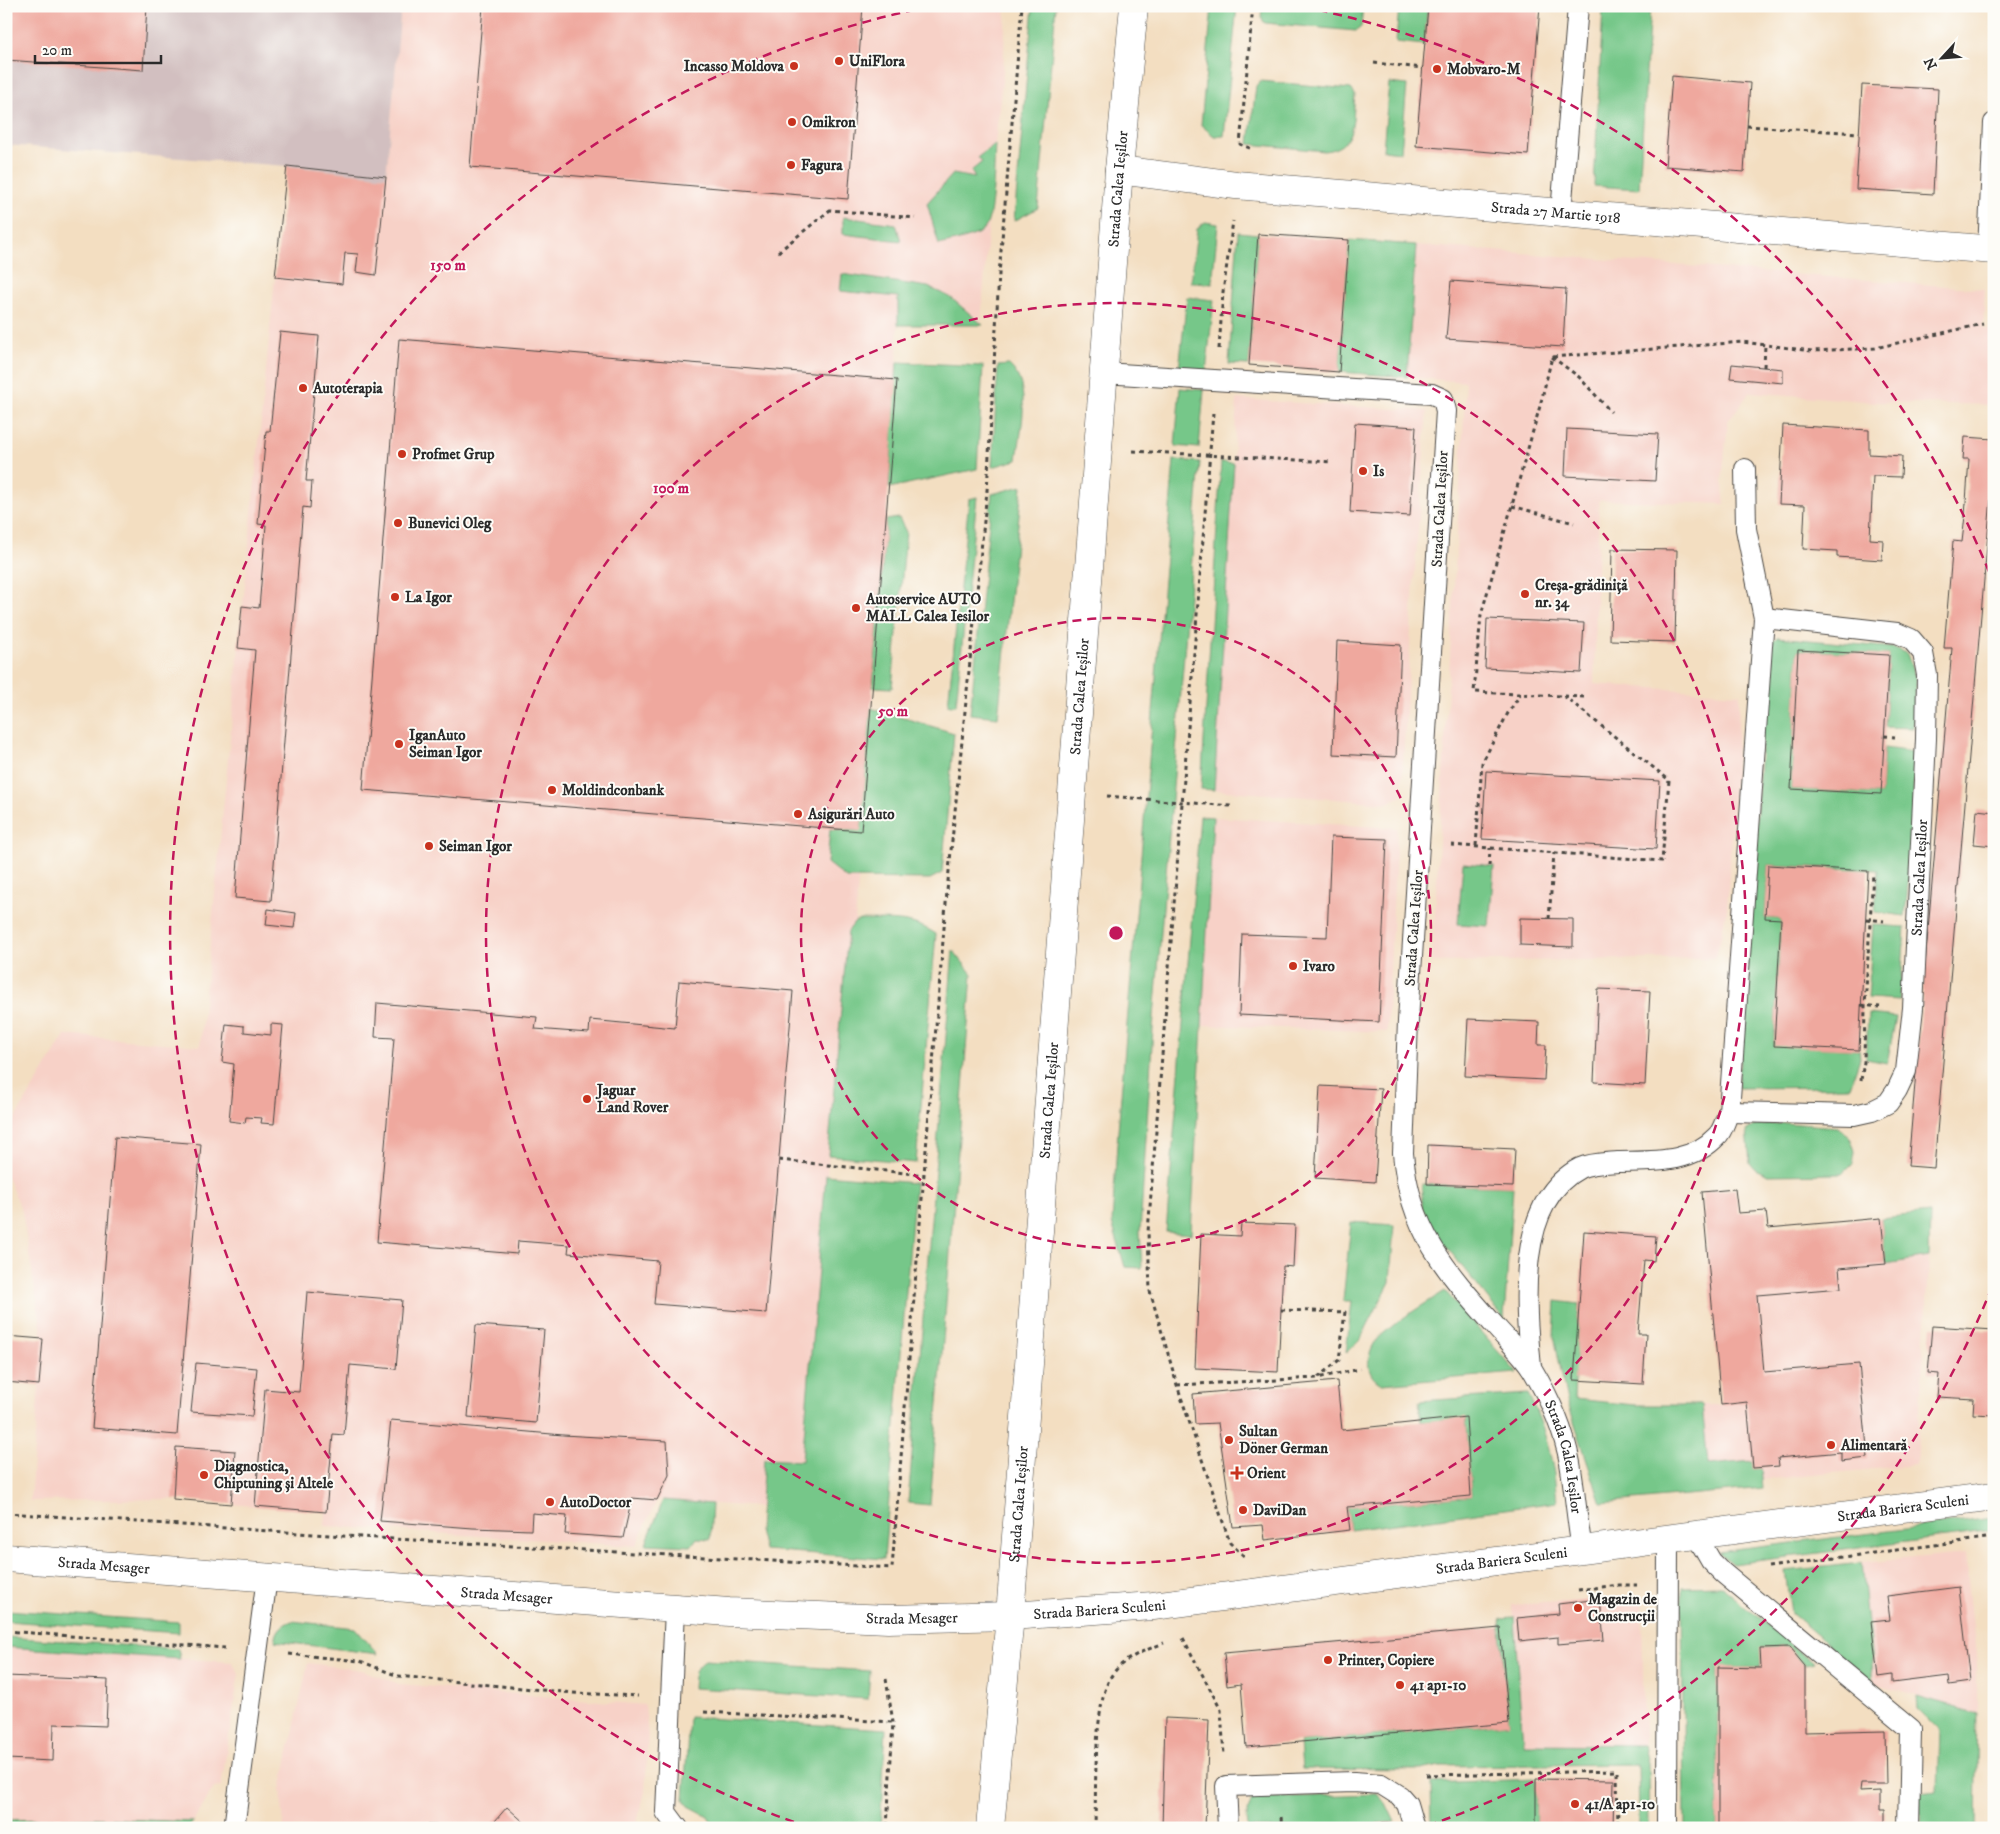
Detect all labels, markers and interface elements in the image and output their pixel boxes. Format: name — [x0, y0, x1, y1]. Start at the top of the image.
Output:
scale bar — [35, 32, 161, 64]
north arrow — [1918, 32, 1968, 82]
text: 20 m — [42, 41, 72, 60]
place label: UniFlora — [849, 52, 905, 71]
text: N — [1920, 54, 1942, 72]
marker: UniFlora — [833, 55, 845, 67]
place label: Incasso Moldova — [684, 57, 785, 76]
marker: Incasso Moldova — [788, 60, 800, 72]
place label: Mobvaro-M — [1447, 60, 1521, 79]
marker: Mobvaro-M — [1431, 63, 1443, 75]
place label: Omikron — [802, 113, 856, 132]
marker: Omikron — [786, 116, 798, 128]
street label: Strada Calea Ieșilor — [1104, 130, 1132, 248]
place label: Fagura — [801, 156, 843, 175]
marker: Fagura — [785, 159, 797, 171]
street label: Strada 27 Martie 1918 — [1490, 197, 1621, 227]
text: 150 m — [430, 256, 466, 275]
place label: Autoterapia — [312, 379, 383, 398]
marker: Autoterapia — [297, 382, 309, 394]
place label: Profmet Grup — [412, 445, 495, 464]
marker: Profmet Grup — [396, 448, 408, 460]
street label: Strada Calea Ieșilor — [1427, 450, 1453, 568]
place label: Is — [1373, 462, 1384, 481]
marker: Is — [1357, 465, 1369, 477]
text: 100 m — [653, 479, 690, 498]
place label: Bunevici Oleg — [408, 514, 492, 533]
marker: Bunevici Oleg — [392, 517, 404, 529]
place label: Creșa-grădiniță nr. 34 — [1535, 576, 1628, 612]
place label: La Igor — [405, 588, 452, 607]
marker: Creșa-grădiniță nr. 34 — [1519, 588, 1531, 600]
place label: Autoservice AUTO MALL Calea Iesilor — [865, 590, 989, 626]
marker: La Igor — [389, 591, 401, 603]
marker: Autoservice AUTO MALL Calea Iesilor — [850, 602, 862, 614]
street label: Strada Calea Ieșilor — [1065, 637, 1093, 755]
text: 50 m — [877, 702, 909, 721]
place label: IganAuto Seiman Igor — [409, 726, 482, 762]
marker: IganAuto Seiman Igor — [393, 738, 405, 750]
place label: Moldindconbank — [562, 781, 665, 800]
marker: Moldindconbank — [546, 784, 558, 796]
place label: Asigurări Auto — [807, 805, 895, 824]
marker: Asigurări Auto — [792, 808, 804, 820]
street label: Strada Calea Ieșilor — [1907, 819, 1932, 937]
place label: Seiman Igor — [439, 837, 512, 856]
marker: Seiman Igor — [423, 840, 435, 852]
street label: Strada Calea Ieșilor — [1400, 869, 1428, 987]
centre of rings — [1107, 924, 1125, 942]
place label: Ivaro — [1303, 957, 1335, 976]
marker: Ivaro — [1287, 960, 1299, 972]
street label: Strada Calea Ieșilor — [1035, 1041, 1063, 1159]
place label: Jaguar Land Rover — [595, 1081, 669, 1117]
marker: Jaguar Land Rover — [581, 1093, 593, 1105]
street label: Strada Calea Ieșilor — [1540, 1397, 1586, 1515]
place label: Sultan Döner German — [1239, 1422, 1328, 1458]
marker: Sultan Döner German — [1223, 1434, 1235, 1446]
place label: Alimentară — [1840, 1436, 1908, 1455]
marker: Alimentară — [1825, 1439, 1837, 1451]
street label: Strada Calea Ieșilor — [1005, 1445, 1032, 1563]
place label: Diagnostica, Chiptuning și Altele — [214, 1457, 334, 1493]
place label: Orient — [1247, 1464, 1286, 1483]
marker: Orient — [1231, 1467, 1243, 1479]
marker: Diagnostica, Chiptuning și Altele — [198, 1469, 210, 1481]
street label: Strada Bariera Sculeni — [1836, 1490, 1970, 1526]
place label: AutoDoctor — [559, 1493, 632, 1512]
marker: AutoDoctor — [544, 1496, 556, 1508]
place label: DaviDan — [1253, 1501, 1307, 1520]
marker: DaviDan — [1237, 1504, 1249, 1516]
street label: Strada Bariera Sculeni — [1435, 1542, 1569, 1578]
street label: Strada Mesager — [57, 1552, 151, 1578]
street label: Strada Mesager — [460, 1582, 554, 1608]
place label: Magazin de Construcții — [1588, 1590, 1658, 1626]
street label: Strada Bariera Sculeni — [1033, 1595, 1167, 1624]
marker: Magazin de Construcții — [1572, 1602, 1584, 1614]
street label: Strada Mesager — [865, 1608, 958, 1629]
place label: Printer, Copiere — [1338, 1651, 1435, 1670]
marker: Printer, Copiere — [1322, 1654, 1334, 1666]
place label: 41 ap1-10 — [1409, 1676, 1466, 1695]
marker: 41 ap1-10 — [1394, 1679, 1406, 1691]
place label: 41/A ap1-10 — [1584, 1795, 1655, 1814]
marker: 41/A ap1-10 — [1569, 1798, 1581, 1810]

